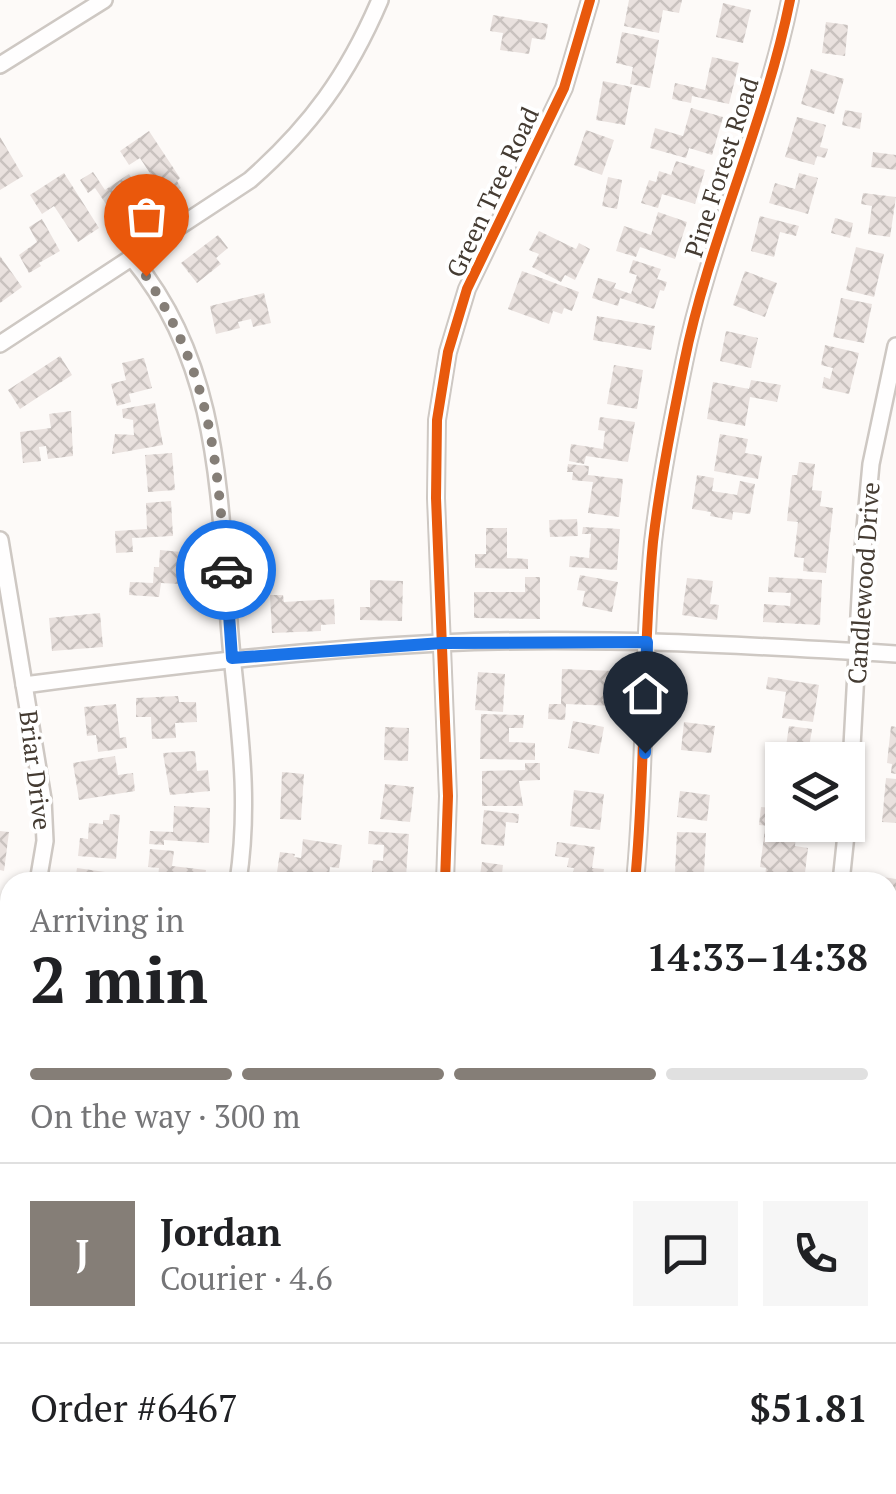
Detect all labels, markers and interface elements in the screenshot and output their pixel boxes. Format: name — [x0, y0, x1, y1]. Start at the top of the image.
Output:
street label: Pine Forest Road — [676, 73, 766, 261]
street label: Green Tree Road — [438, 101, 546, 282]
pin — [104, 174, 189, 277]
icon: bag — [119, 189, 174, 244]
street label: Candlewood Drive — [839, 481, 887, 685]
courier — [176, 520, 276, 620]
icon: car — [199, 543, 254, 598]
pin — [603, 651, 688, 754]
icon: home — [618, 666, 673, 721]
street label: Briar Drive — [12, 708, 60, 832]
map controls — [765, 742, 865, 842]
button: layers — [765, 742, 865, 842]
text: Arriving in — [30, 899, 184, 941]
text: 14:33–14:38 — [646, 932, 868, 982]
text: 2 min — [30, 935, 208, 1022]
text: On the way · 300 m — [30, 1095, 300, 1137]
button: chat — [633, 1201, 738, 1306]
button: phone — [763, 1201, 868, 1306]
text: Jordan — [160, 1207, 281, 1257]
text: J — [76, 1228, 89, 1278]
text: Courier · 4.6 — [160, 1257, 332, 1299]
text: Order #6467 — [30, 1383, 238, 1433]
text: $51.81 — [749, 1383, 868, 1433]

